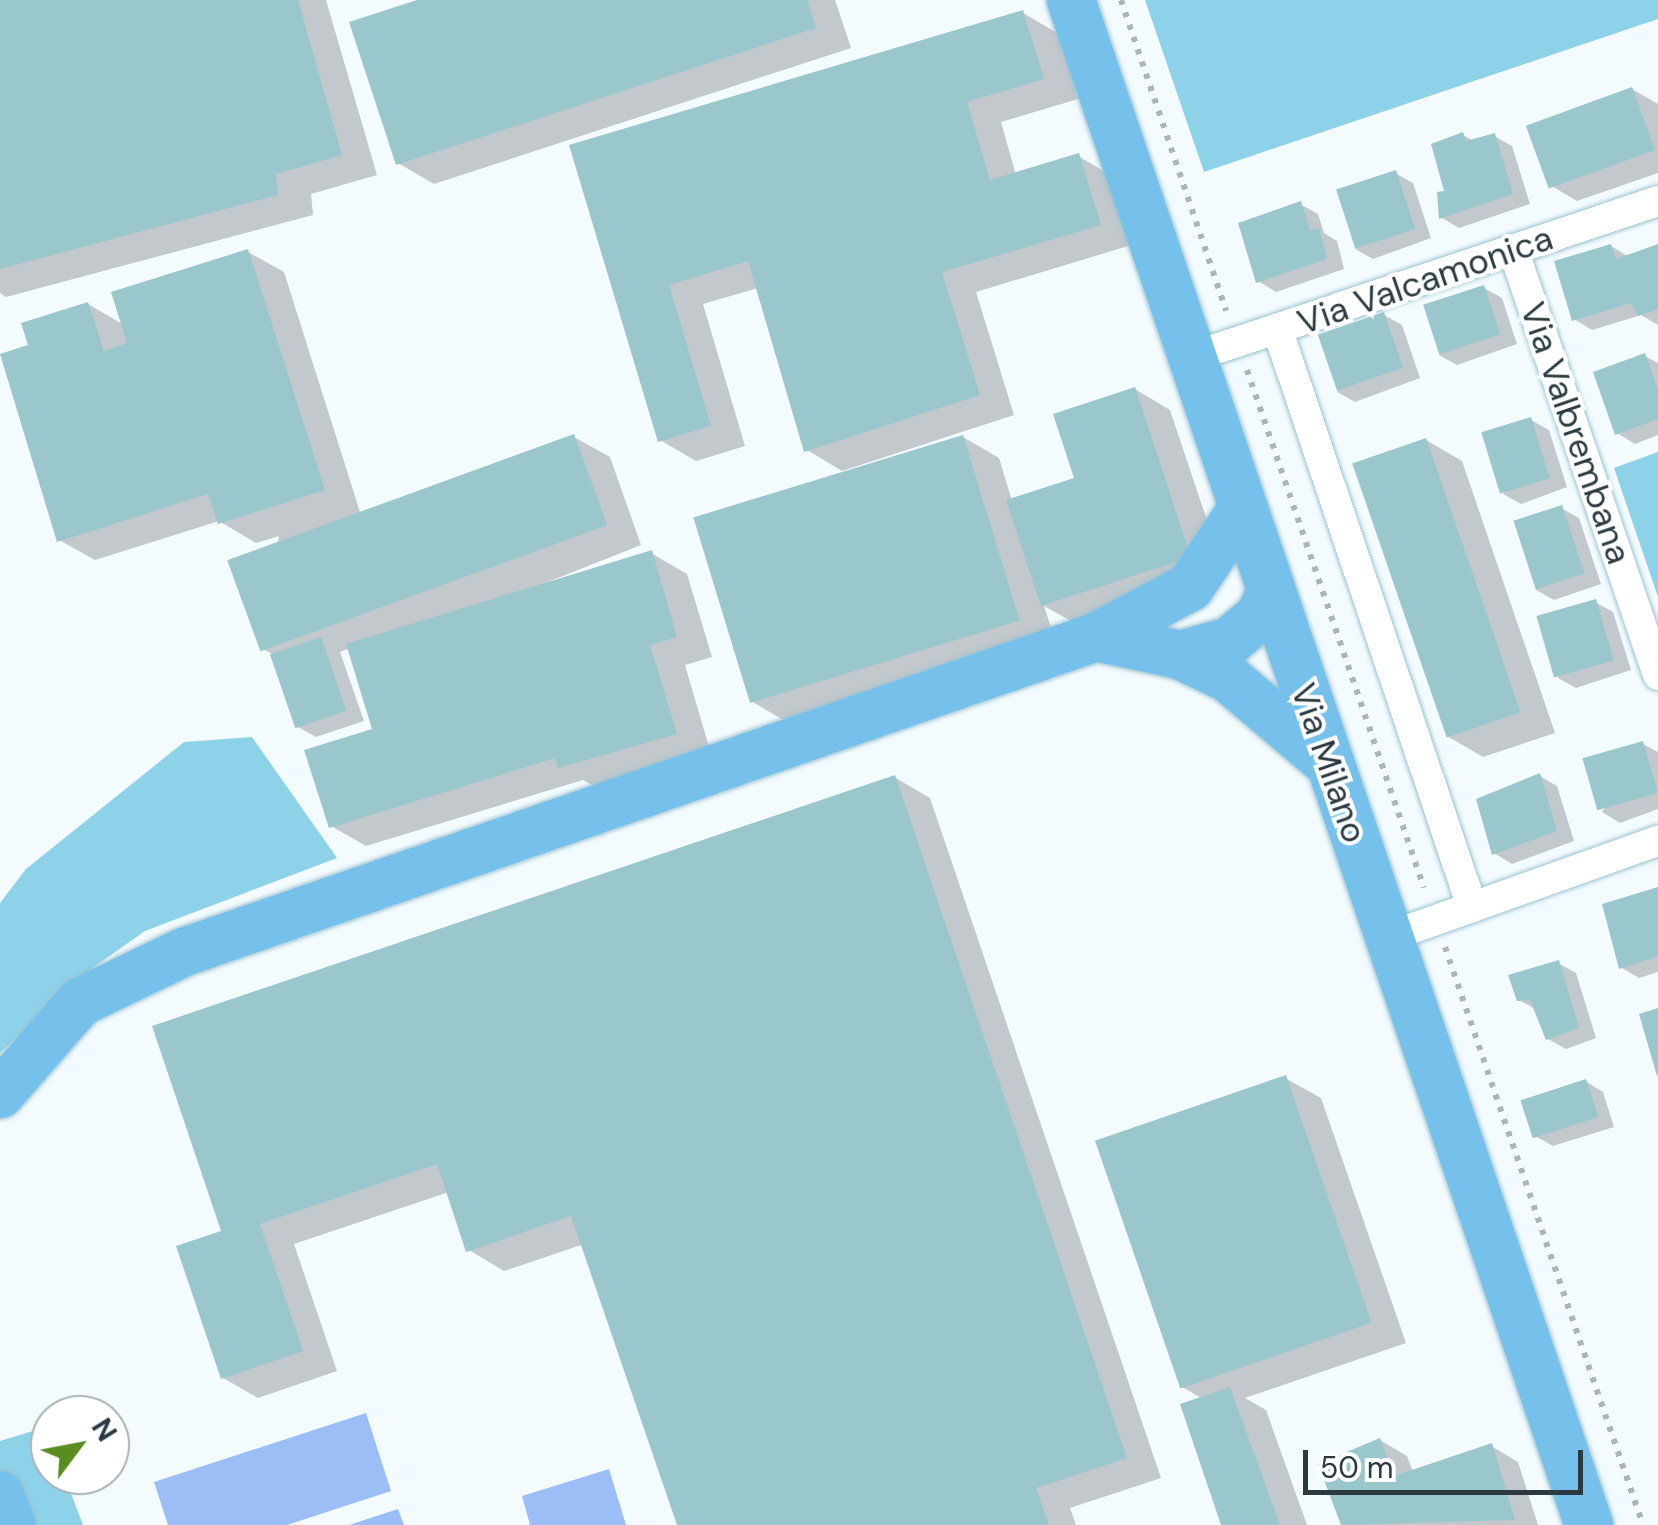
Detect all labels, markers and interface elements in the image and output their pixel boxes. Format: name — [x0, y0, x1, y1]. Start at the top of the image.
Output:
street label: Via Valcamonica — [1292, 217, 1558, 343]
street label: Via Valbrembana — [1512, 297, 1640, 569]
street label: Via Milano — [1282, 678, 1376, 848]
north arrow — [30, 1395, 130, 1495]
text: N — [83, 1411, 125, 1448]
scale bar — [1308, 1430, 1588, 1492]
text: 50 m — [1320, 1448, 1394, 1487]

